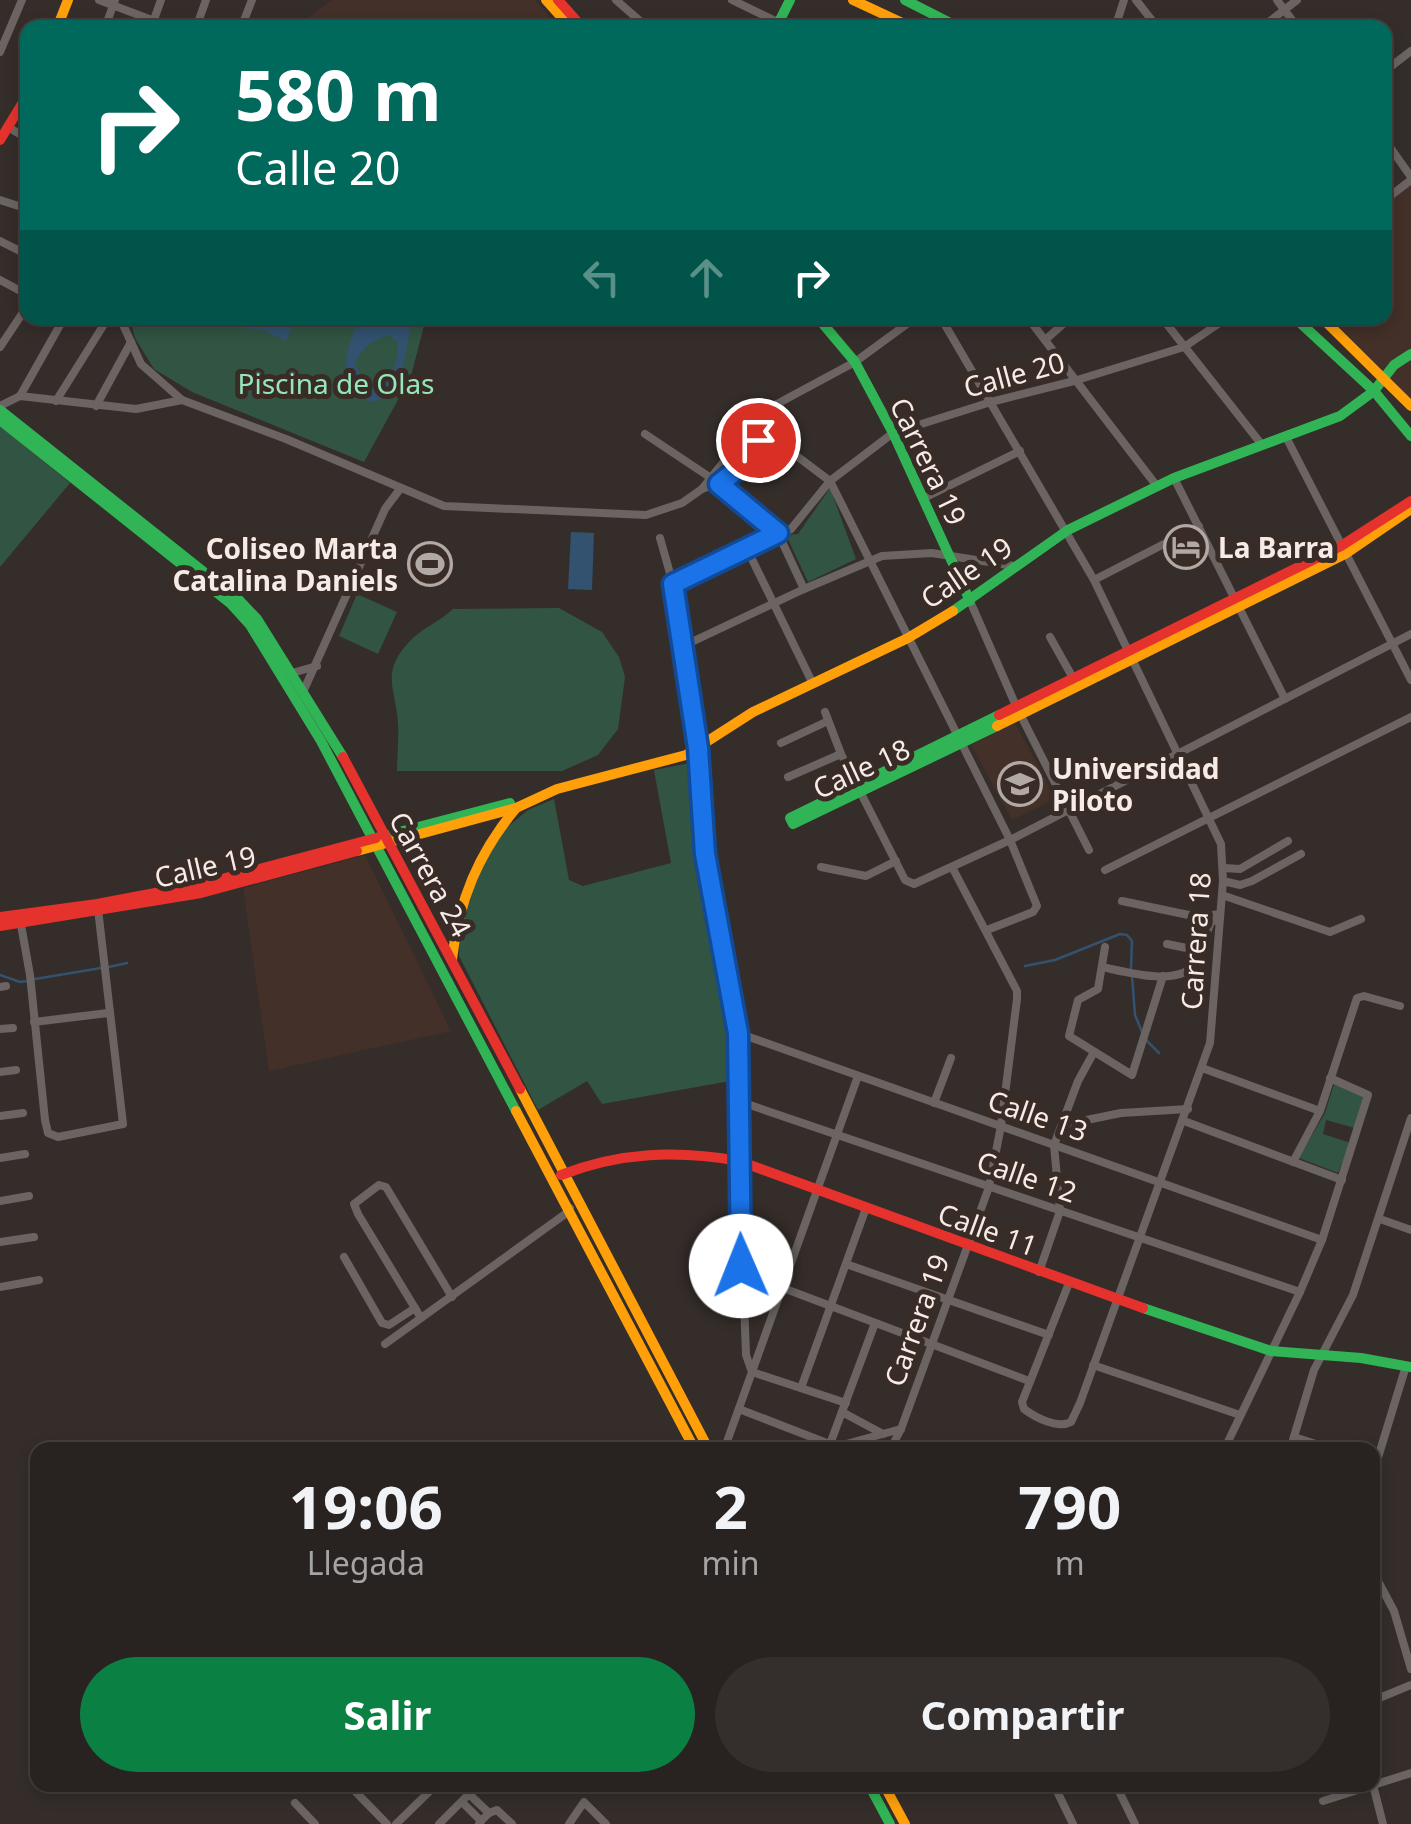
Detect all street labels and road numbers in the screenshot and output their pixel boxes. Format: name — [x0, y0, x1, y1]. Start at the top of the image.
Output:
street label: Calle 20 — [959, 342, 1069, 406]
street label: Carrera 19 — [882, 391, 976, 531]
street label: Calle 19 — [913, 527, 1019, 617]
street label: Calle 18 — [806, 729, 916, 807]
street label: Carrera 24 — [381, 805, 481, 943]
street label: Calle 19 — [151, 836, 259, 896]
street label: Carrera 18 — [1171, 871, 1219, 1011]
street label: Calle 13 — [983, 1080, 1093, 1150]
street label: Calle 12 — [972, 1141, 1082, 1211]
street label: Calle 11 — [933, 1194, 1043, 1264]
street label: Carrera 19 — [875, 1249, 957, 1391]

